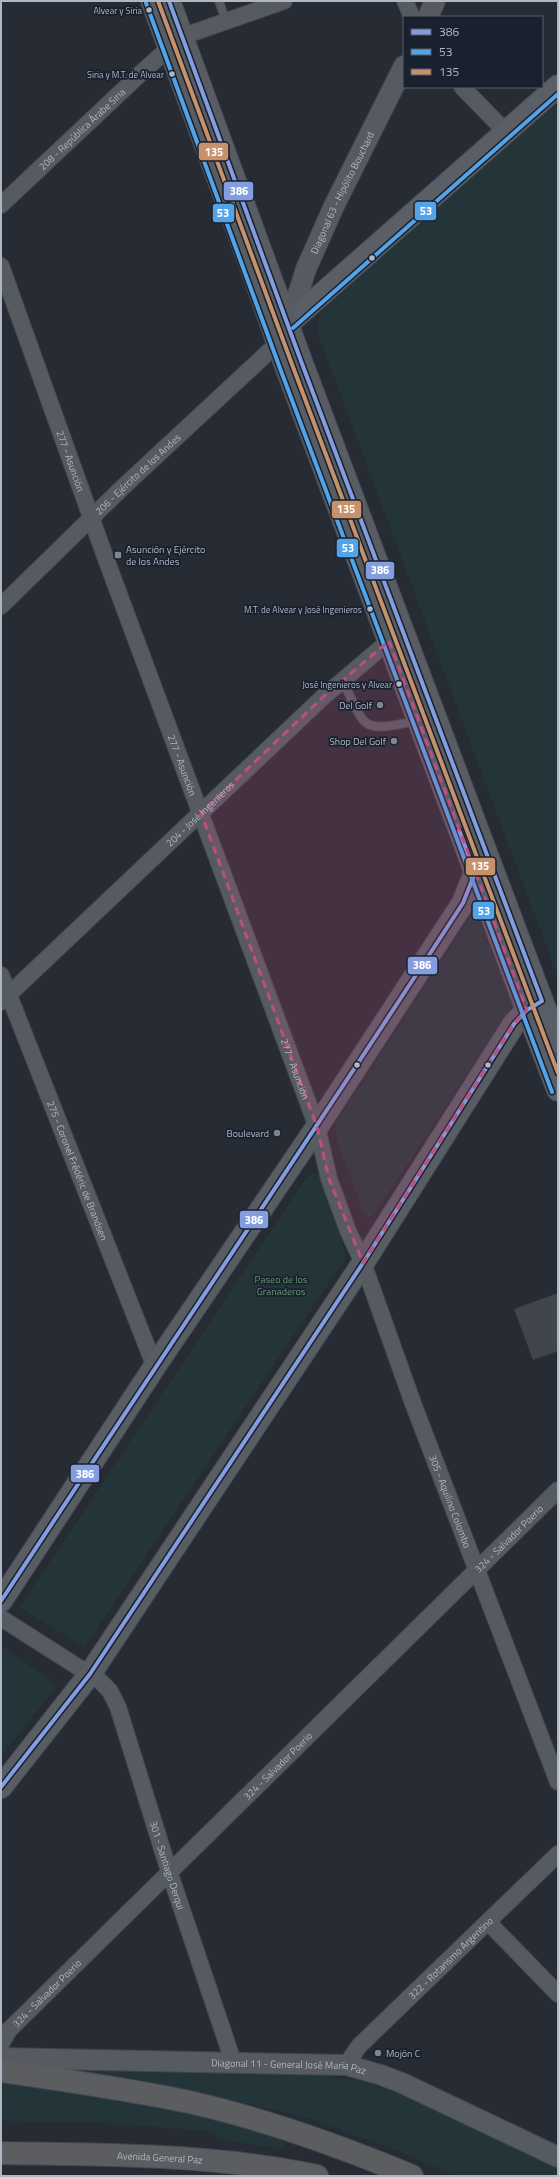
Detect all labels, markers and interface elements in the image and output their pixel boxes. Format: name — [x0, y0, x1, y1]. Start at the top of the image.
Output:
place label: Alvear y Siria — [93, 4, 142, 17]
marker: Alvear y Siria — [144, 5, 154, 15]
legend — [403, 16, 543, 88]
text: 386 — [439, 22, 459, 41]
text: 53 — [439, 42, 452, 61]
text: 135 — [439, 62, 459, 81]
place label: Siria y M.T. de Alvear — [87, 68, 164, 81]
marker: Siria y M.T. de Alvear — [167, 69, 177, 79]
street label: 208 - República Árabe Siria — [35, 85, 129, 174]
street label: Diagonal 63 - Hipólito Bouchard — [307, 129, 378, 256]
line badge: 135 — [198, 142, 229, 161]
text: 135 — [205, 144, 223, 160]
line badge: 386 — [223, 181, 254, 201]
text: 386 — [230, 183, 248, 199]
line badge: 53 — [414, 201, 437, 221]
line badge: 53 — [212, 203, 235, 223]
text: 53 — [420, 203, 432, 219]
text: 53 — [217, 205, 229, 221]
unlabelled marker — [367, 253, 377, 263]
street label: 277 - Asunción — [52, 428, 88, 494]
street label: 206 - Ejército de los Andes — [92, 430, 184, 518]
line badge: 135 — [331, 500, 362, 519]
text: 135 — [337, 501, 355, 517]
line badge: 53 — [336, 538, 359, 558]
text: 53 — [342, 540, 354, 556]
place label: Asunción y Ejército de los Andes — [126, 542, 205, 569]
marker: Asunción y Ejército de los Andes — [113, 550, 123, 560]
line badge: 386 — [365, 561, 395, 580]
text: 386 — [371, 562, 389, 578]
place label: M.T. de Alvear y José Ingenieros — [244, 603, 362, 616]
marker: M.T. de Alvear y José Ingenieros — [365, 604, 375, 614]
place label: José Ingenieros y Alvear — [302, 678, 392, 691]
marker: José Ingenieros y Alvear — [394, 679, 404, 689]
place label: Del Golf — [339, 698, 373, 713]
marker: Del Golf — [375, 700, 385, 710]
street label: 277 - Asunción — [164, 732, 200, 798]
place label: Shop Del Golf — [329, 734, 387, 749]
marker: Shop Del Golf — [389, 736, 399, 746]
street label: 204 - José Ingenieros — [163, 777, 238, 850]
line badge: 135 — [465, 857, 496, 876]
text: 135 — [471, 858, 489, 874]
line badge: 53 — [472, 901, 495, 920]
text: 53 — [478, 903, 490, 919]
line badge: 386 — [407, 956, 438, 975]
text: 386 — [413, 957, 431, 973]
street label: 277 - Asunción — [277, 1036, 313, 1102]
unlabelled marker — [352, 1060, 362, 1070]
unlabelled marker — [483, 1060, 493, 1070]
street label: 275 - Coronel Frédéric de Brandsen — [43, 1099, 112, 1243]
place label: Boulevard — [227, 1126, 269, 1141]
marker: Boulevard — [272, 1128, 282, 1138]
line badge: 386 — [239, 1210, 269, 1229]
text: 386 — [245, 1212, 263, 1228]
park label: Paseo de los Granaderos — [255, 1272, 308, 1299]
street label: 305 - Aquilino Colombo — [425, 1453, 475, 1550]
line badge: 386 — [70, 1464, 100, 1483]
text: 386 — [76, 1466, 94, 1482]
street label: 324 - Salvador Poerio — [471, 1501, 547, 1576]
street label: 324 - Salvador Poerio — [240, 1729, 316, 1804]
street label: 301 - Santiago Derqui — [146, 1819, 188, 1912]
street label: 322 - Rotarismo Argentino — [405, 1914, 497, 2003]
street label: 324 - Salvador Poerio — [9, 1956, 85, 2031]
place label: Mojón C — [386, 2046, 421, 2061]
marker: Mojón C — [373, 2048, 383, 2058]
street label: Diagonal 11 - General José María Paz — [211, 2055, 368, 2078]
street label: Avenida General Paz — [117, 2148, 204, 2168]

